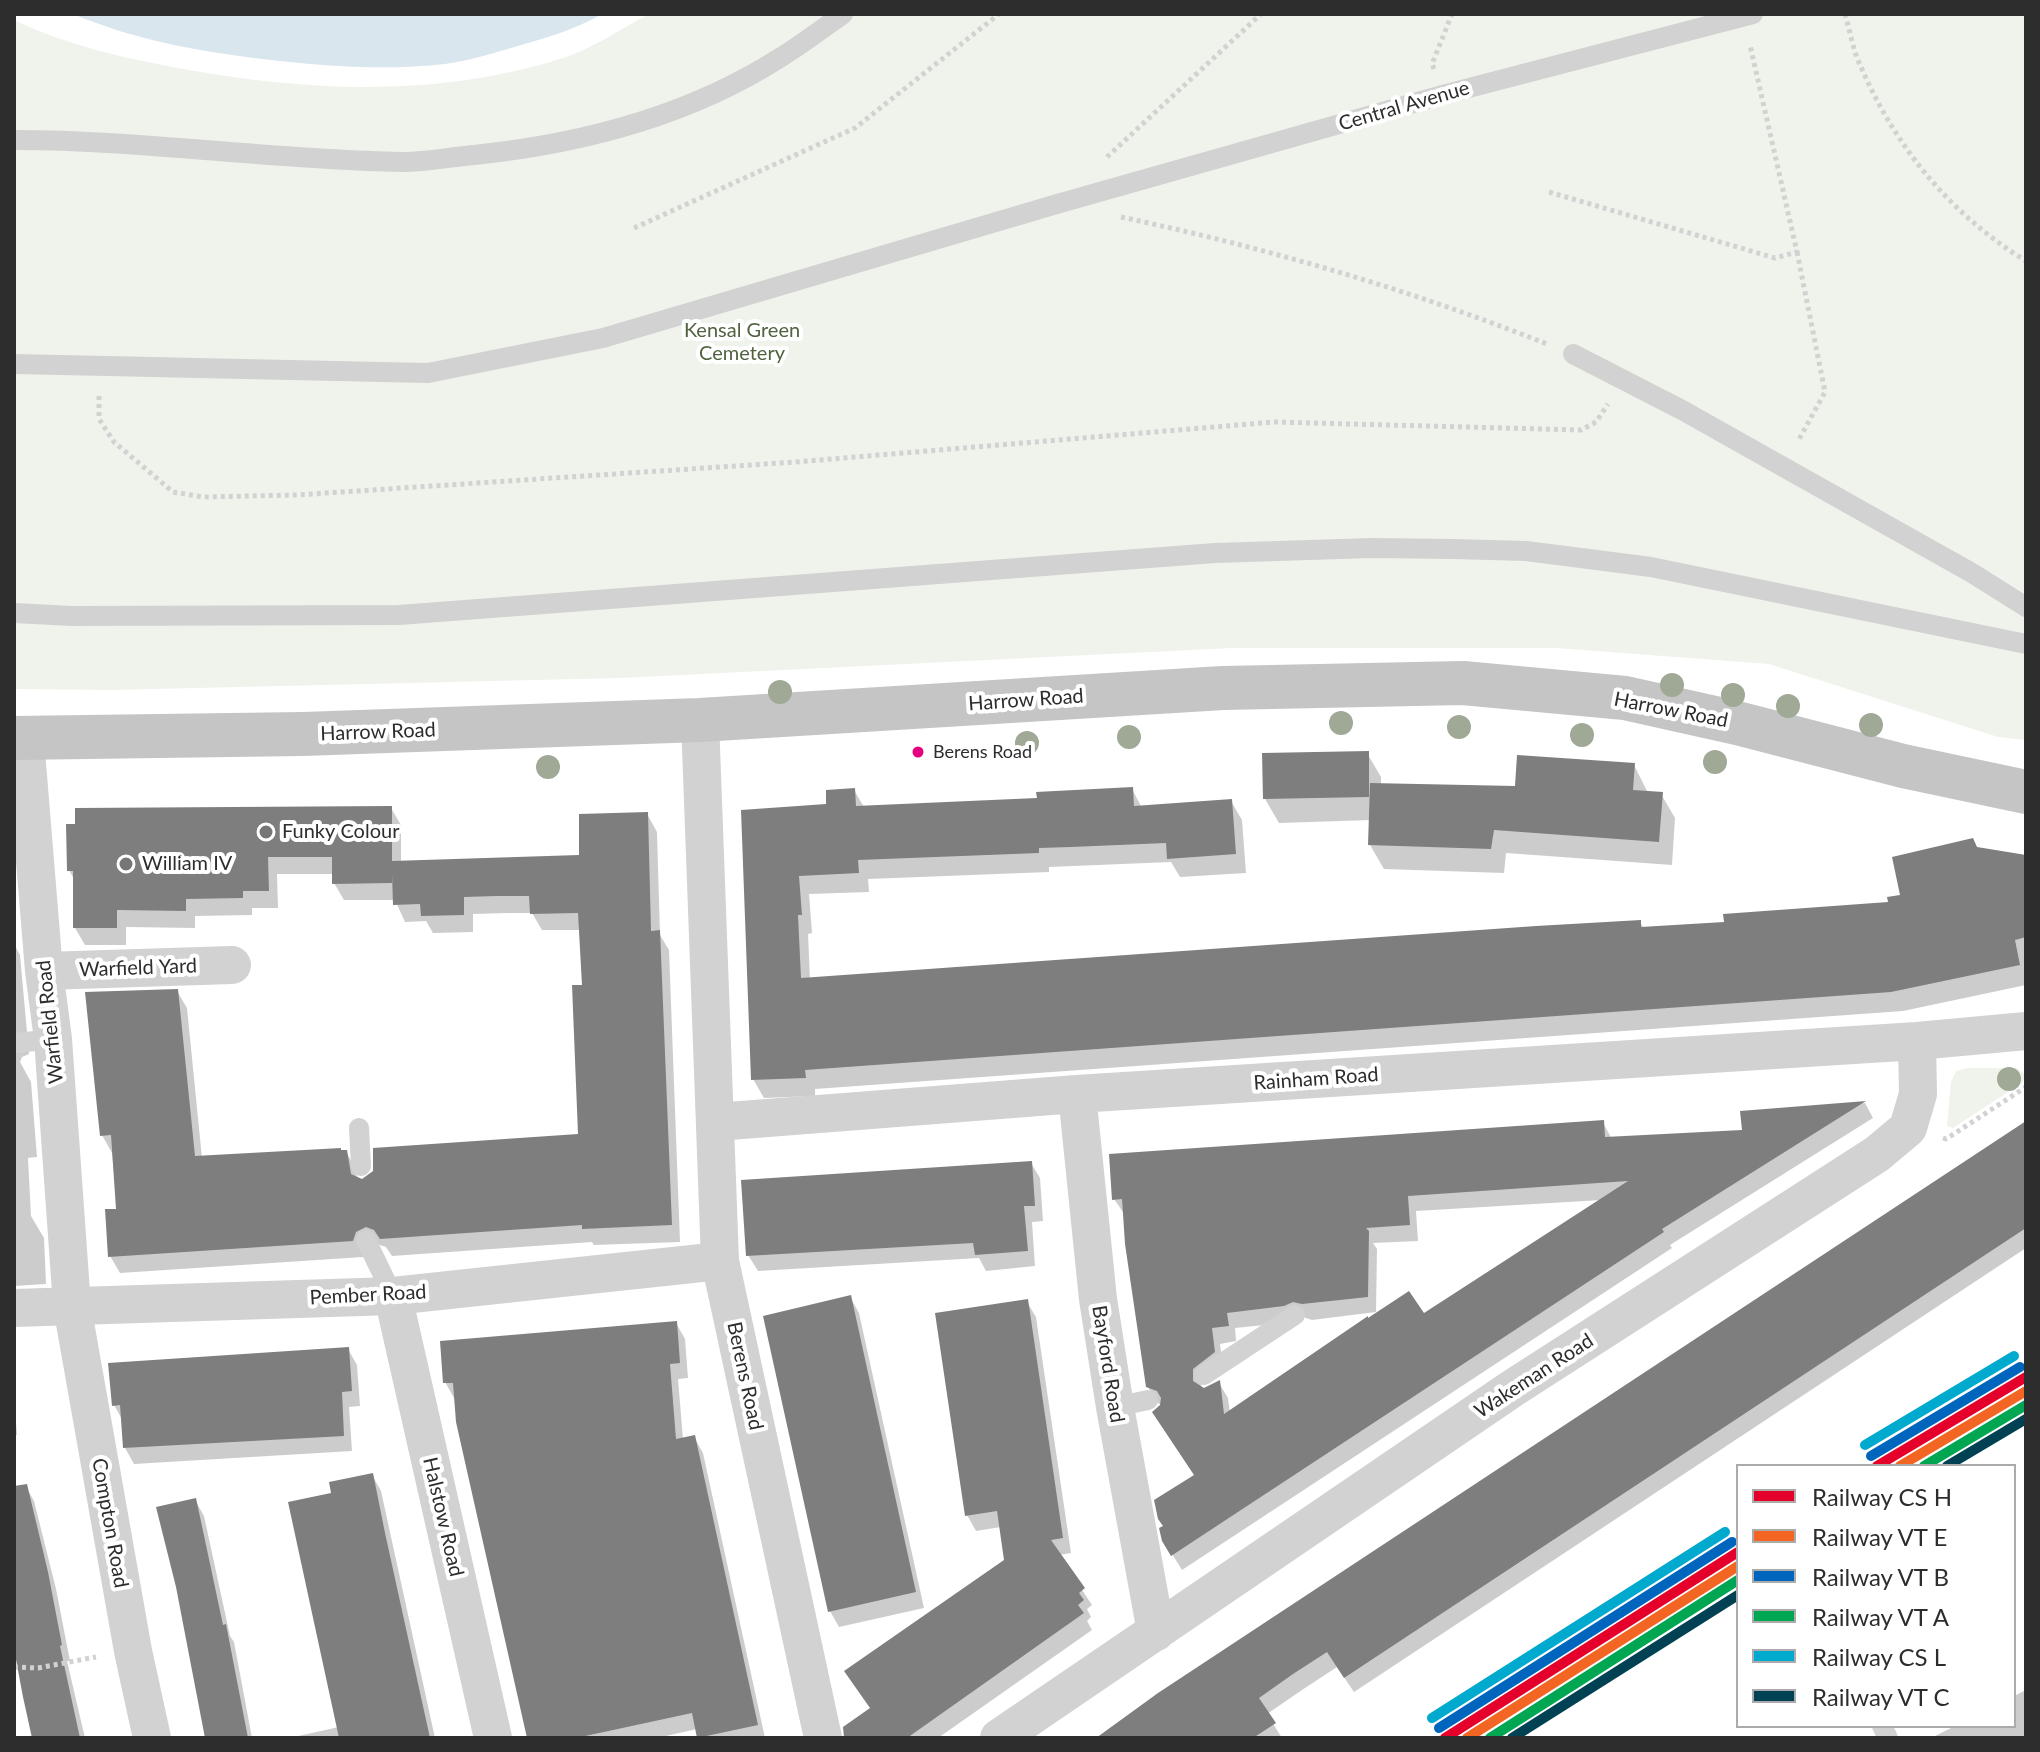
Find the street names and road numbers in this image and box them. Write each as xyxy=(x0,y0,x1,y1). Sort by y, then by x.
street label: Central Avenue xyxy=(1336,76,1472,136)
street label: Harrow Road xyxy=(968,684,1084,716)
street label: Harrow Road xyxy=(1612,687,1730,733)
street label: Harrow Road xyxy=(320,718,436,746)
street label: Warfield Yard xyxy=(79,954,197,982)
street label: Warfield Road xyxy=(32,959,68,1085)
street label: Rainham Road xyxy=(1253,1063,1379,1095)
street label: Pember Road xyxy=(309,1280,427,1310)
street label: Bayford Road xyxy=(1087,1304,1129,1424)
street label: Berens Road xyxy=(722,1320,768,1432)
street label: Wakeman Road xyxy=(1470,1329,1598,1423)
street label: Halstow Road xyxy=(418,1455,468,1579)
street label: Compton Road xyxy=(87,1456,133,1590)

